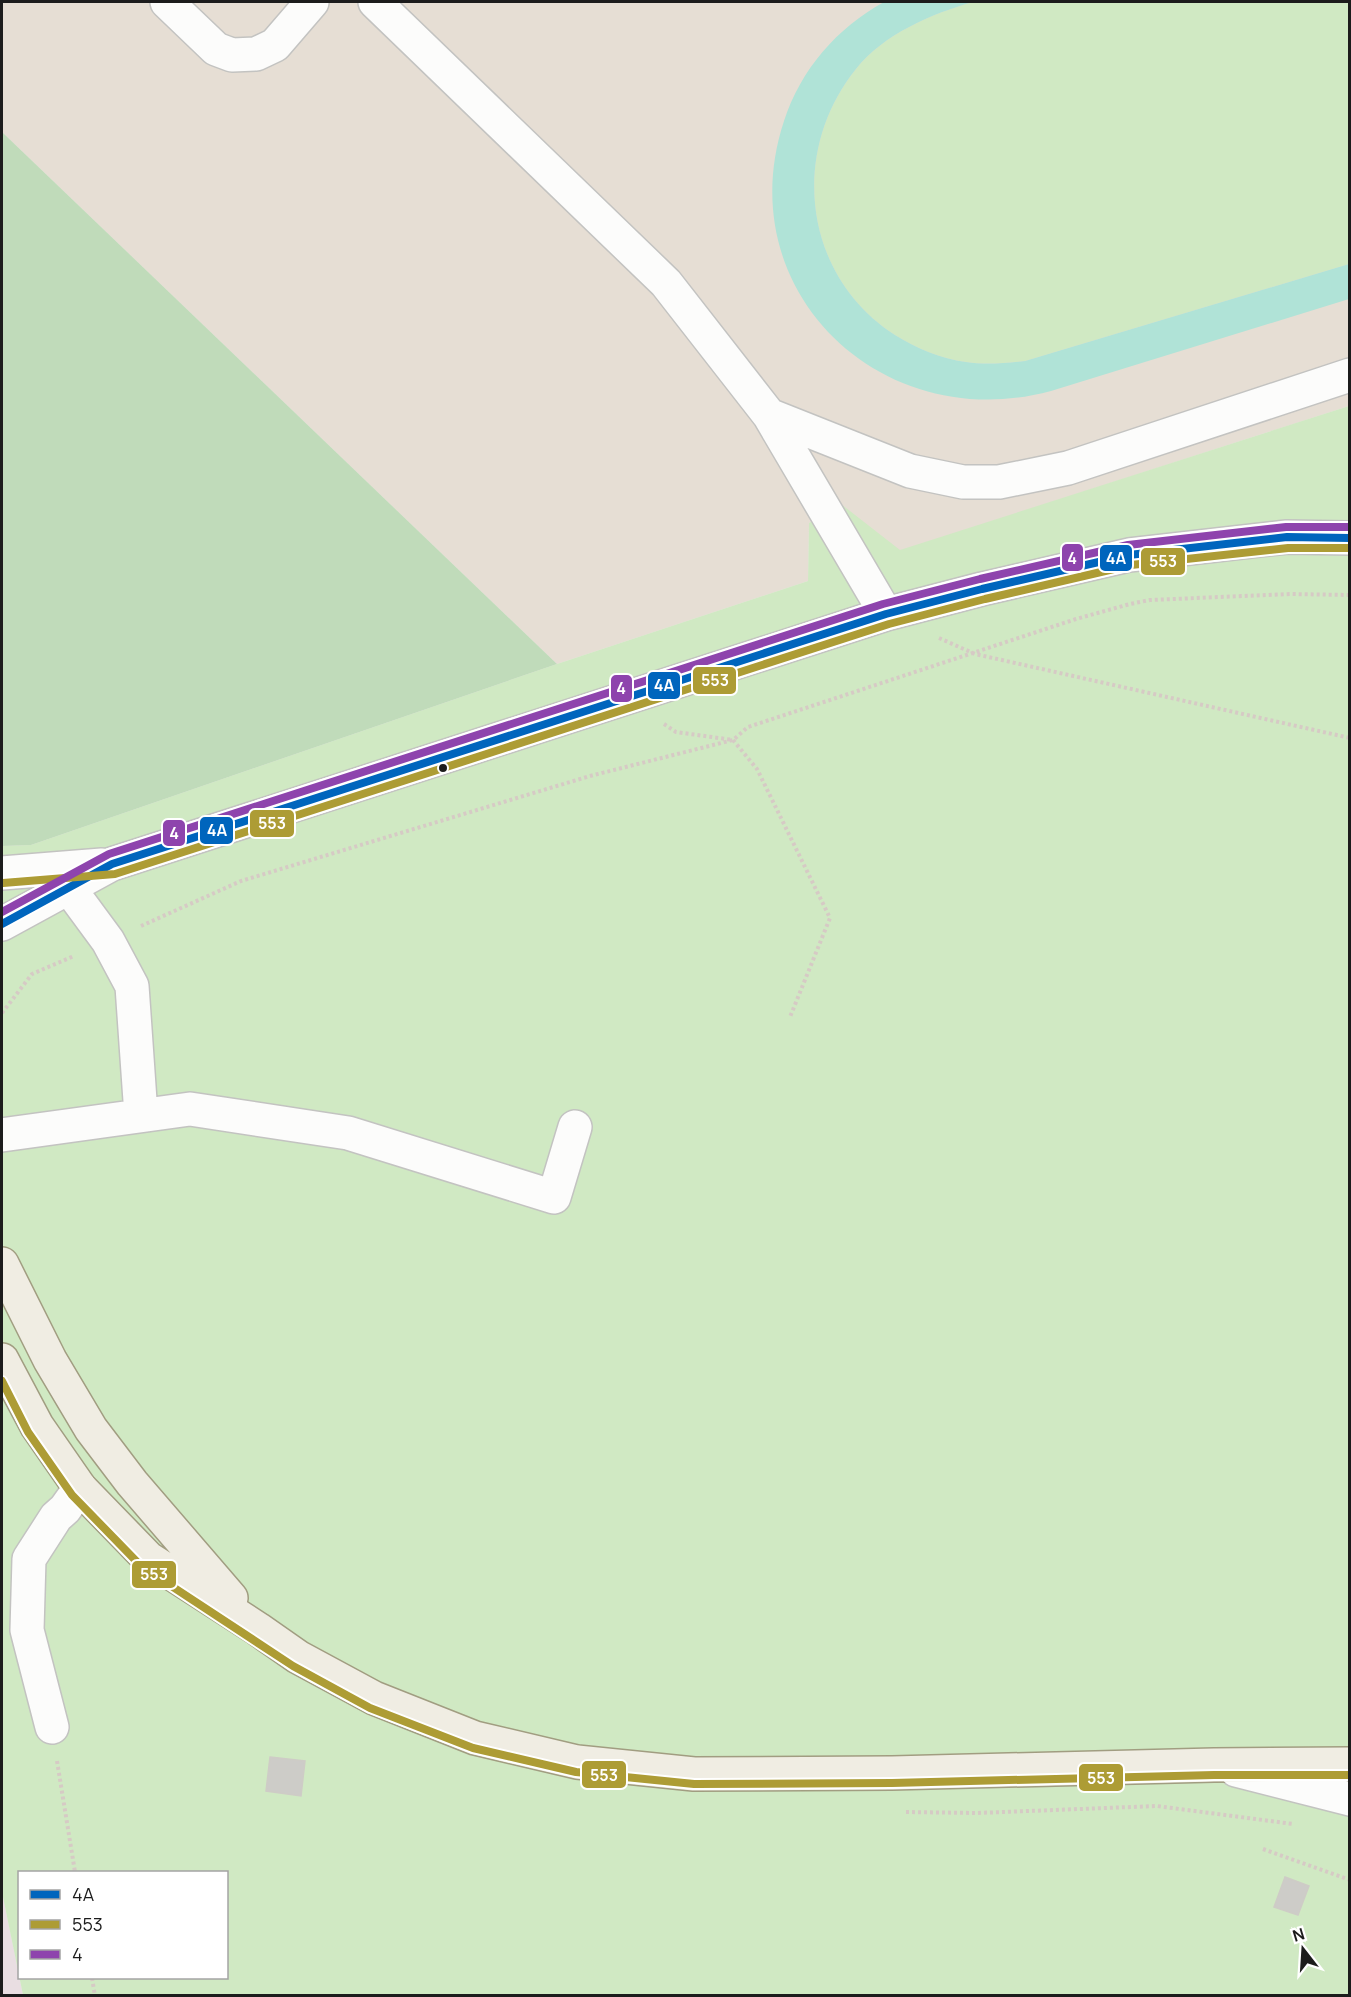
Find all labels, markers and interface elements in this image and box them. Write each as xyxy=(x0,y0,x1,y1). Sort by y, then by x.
line badge: 4 xyxy=(1061,543,1084,572)
line badge: 4A xyxy=(1099,544,1133,572)
text: 4 xyxy=(1067,547,1077,569)
text: 4A xyxy=(1106,547,1126,569)
line badge: 553 xyxy=(1140,547,1186,576)
text: 553 xyxy=(1149,550,1177,572)
line badge: 553 xyxy=(692,666,737,695)
text: 553 xyxy=(701,669,729,691)
line badge: 4A xyxy=(647,671,681,700)
line badge: 4 xyxy=(610,674,633,703)
text: 4A xyxy=(654,674,674,696)
text: 4 xyxy=(616,677,626,699)
unlabelled marker xyxy=(437,762,449,774)
line badge: 553 xyxy=(249,809,295,838)
text: 553 xyxy=(258,812,286,834)
line badge: 4A xyxy=(199,816,234,845)
line badge: 4 xyxy=(162,819,186,847)
text: 4A xyxy=(207,819,227,841)
text: 4 xyxy=(169,822,179,844)
line badge: 553 xyxy=(131,1560,177,1589)
text: 553 xyxy=(140,1563,168,1585)
line badge: 553 xyxy=(581,1760,627,1789)
line badge: 553 xyxy=(1078,1763,1124,1792)
text: 553 xyxy=(590,1764,618,1786)
text: 553 xyxy=(1087,1767,1115,1789)
legend xyxy=(18,1871,228,1979)
text: 4A xyxy=(72,1882,95,1906)
text: 553 xyxy=(72,1912,103,1936)
north arrow xyxy=(1273,1919,1333,1979)
text: N xyxy=(1290,1922,1307,1947)
text: 4 xyxy=(72,1942,83,1966)

